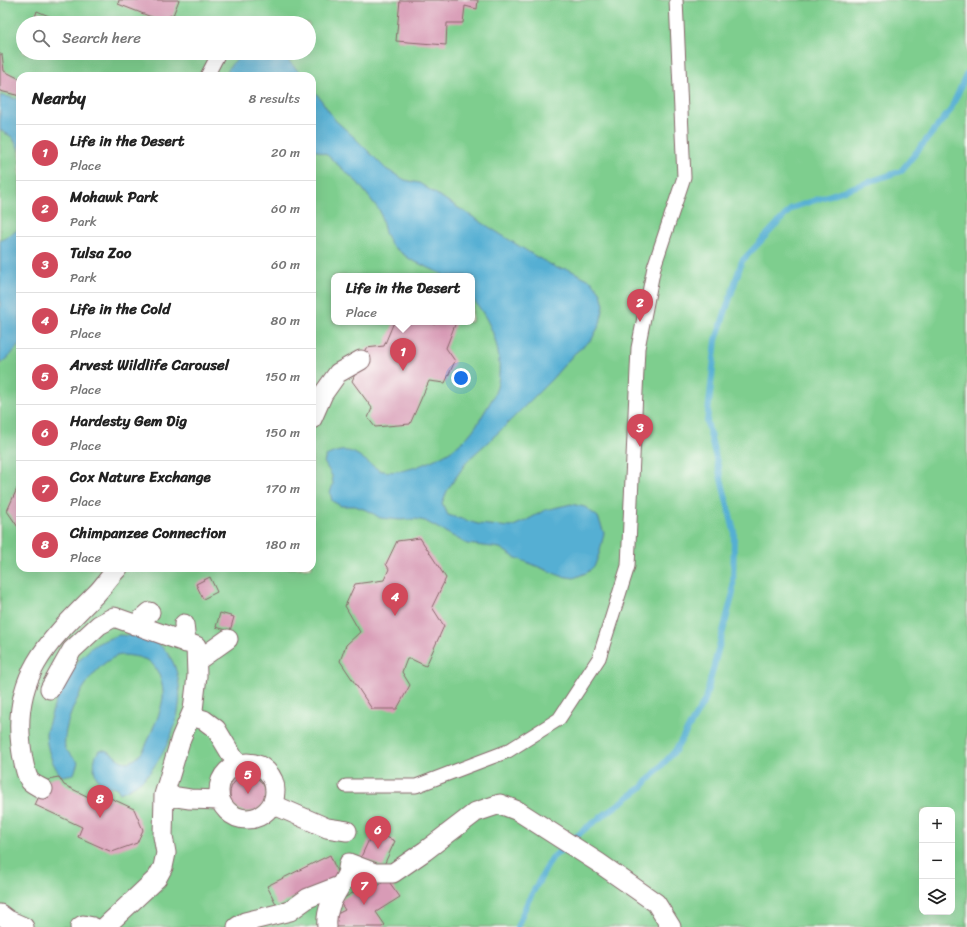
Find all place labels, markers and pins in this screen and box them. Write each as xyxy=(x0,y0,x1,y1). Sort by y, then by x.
pin: 2 xyxy=(627,289,653,322)
pin: 1 xyxy=(390,338,416,371)
pin: 3 xyxy=(627,414,653,447)
pin: 4 xyxy=(382,583,408,616)
pin: 5 xyxy=(235,761,261,794)
pin: 8 xyxy=(87,785,113,818)
pin: 6 xyxy=(365,816,391,849)
pin: 7 xyxy=(351,872,377,905)

